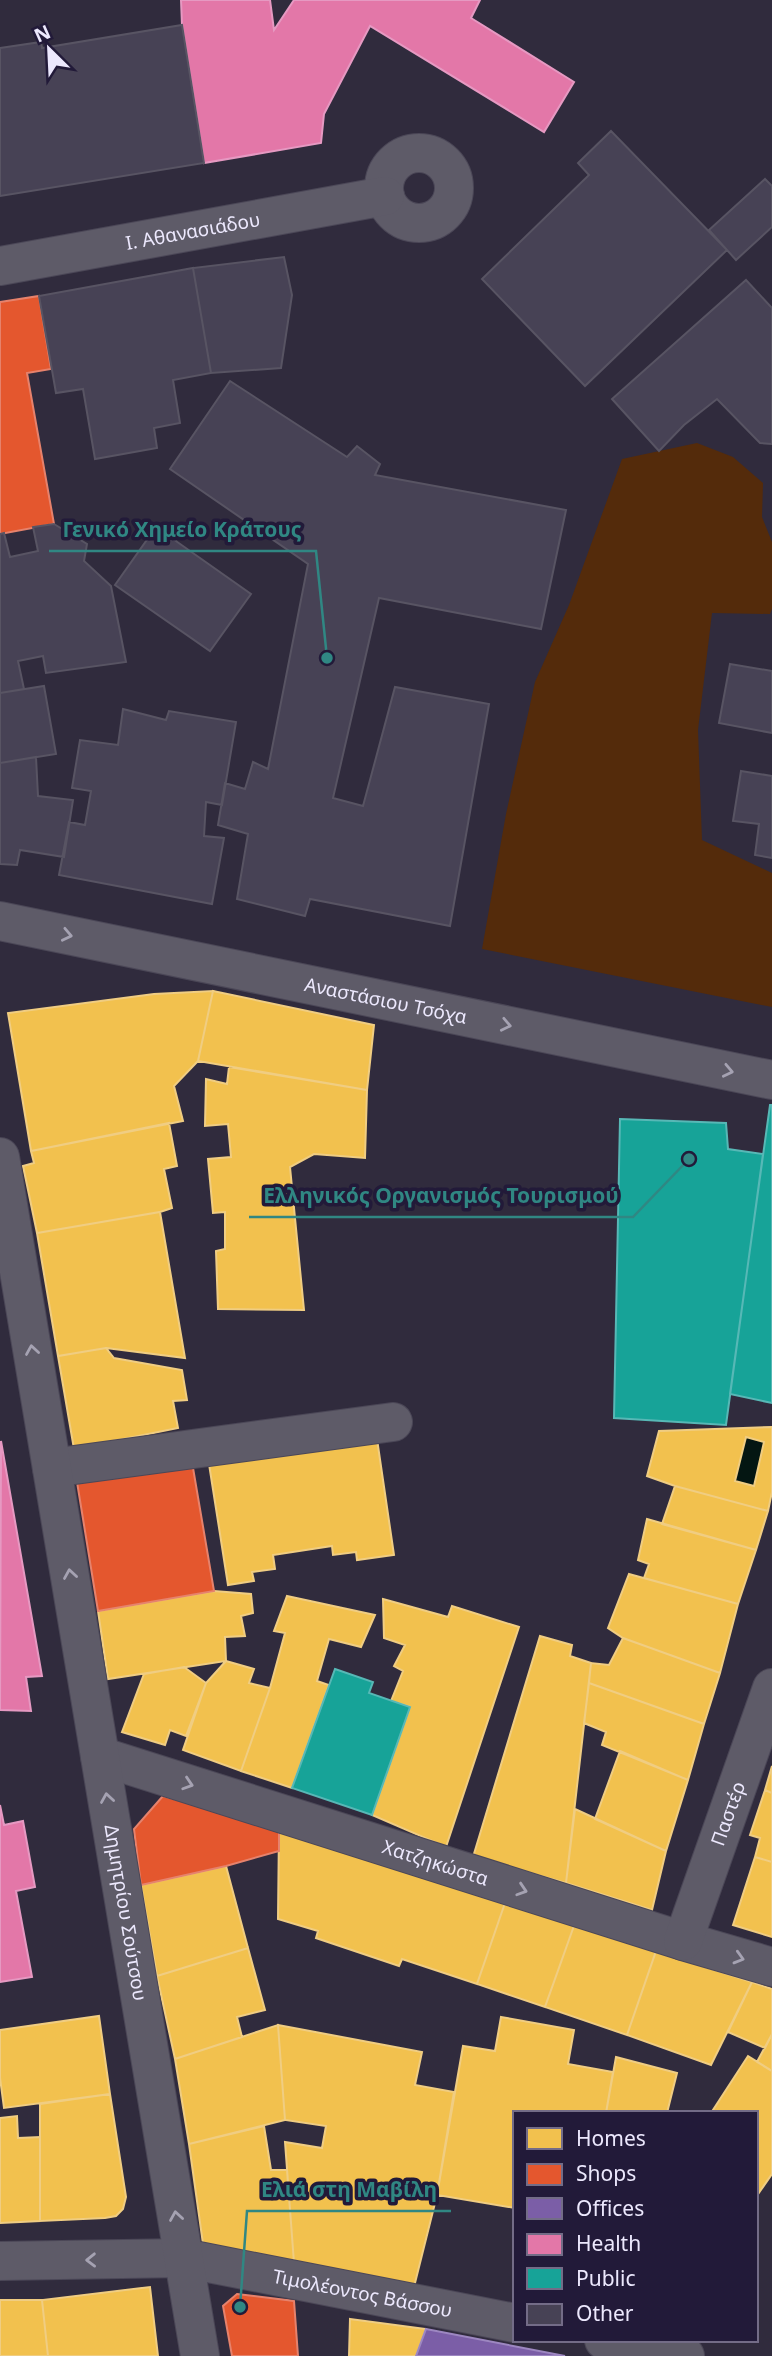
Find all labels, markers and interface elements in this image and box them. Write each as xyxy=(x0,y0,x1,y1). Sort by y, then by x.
north arrow xyxy=(14,14,84,84)
text: N xyxy=(30,18,54,48)
street label: Ι. Αθανασιάδου xyxy=(123,206,262,256)
callout: Γενικό Χημείο Κράτους xyxy=(49,509,316,551)
text: Γενικό Χημείο Κράτους xyxy=(62,515,302,543)
one-way arrow xyxy=(61,926,73,941)
street label: Αναστάσιου Τσόχα xyxy=(302,971,470,1030)
one-way arrow xyxy=(500,1017,512,1032)
one-way arrow xyxy=(722,1063,734,1078)
callout: Ελληνικός Οργανισμός Τουρισμού xyxy=(249,1175,633,1217)
text: Ελληνικός Οργανισμός Τουρισμού xyxy=(263,1181,619,1209)
one-way arrow xyxy=(25,1344,40,1356)
one-way arrow xyxy=(63,1568,78,1580)
one-way arrow xyxy=(182,1776,194,1791)
street label: Παστέρ xyxy=(705,1778,751,1849)
one-way arrow xyxy=(100,1793,115,1804)
street label: Δημητρίου Σούτσου xyxy=(99,1822,154,2003)
street label: Χατζηκώστα xyxy=(379,1833,492,1892)
one-way arrow xyxy=(515,1882,528,1896)
one-way arrow xyxy=(733,1949,745,1964)
legend xyxy=(513,2111,758,2342)
text: Homes xyxy=(576,2124,646,2152)
text: Shops xyxy=(576,2159,636,2187)
callout: Ελιά στη Μαβίλη xyxy=(247,2169,451,2211)
text: Ελιά στη Μαβίλη xyxy=(261,2175,437,2203)
text: Offices xyxy=(576,2194,644,2222)
one-way arrow xyxy=(169,2210,184,2222)
text: Health xyxy=(576,2229,641,2257)
one-way arrow xyxy=(85,2252,96,2267)
street label: Τιμολέοντος Βάσσου xyxy=(271,2263,455,2323)
text: Public xyxy=(576,2264,636,2292)
text: Other xyxy=(576,2299,634,2327)

